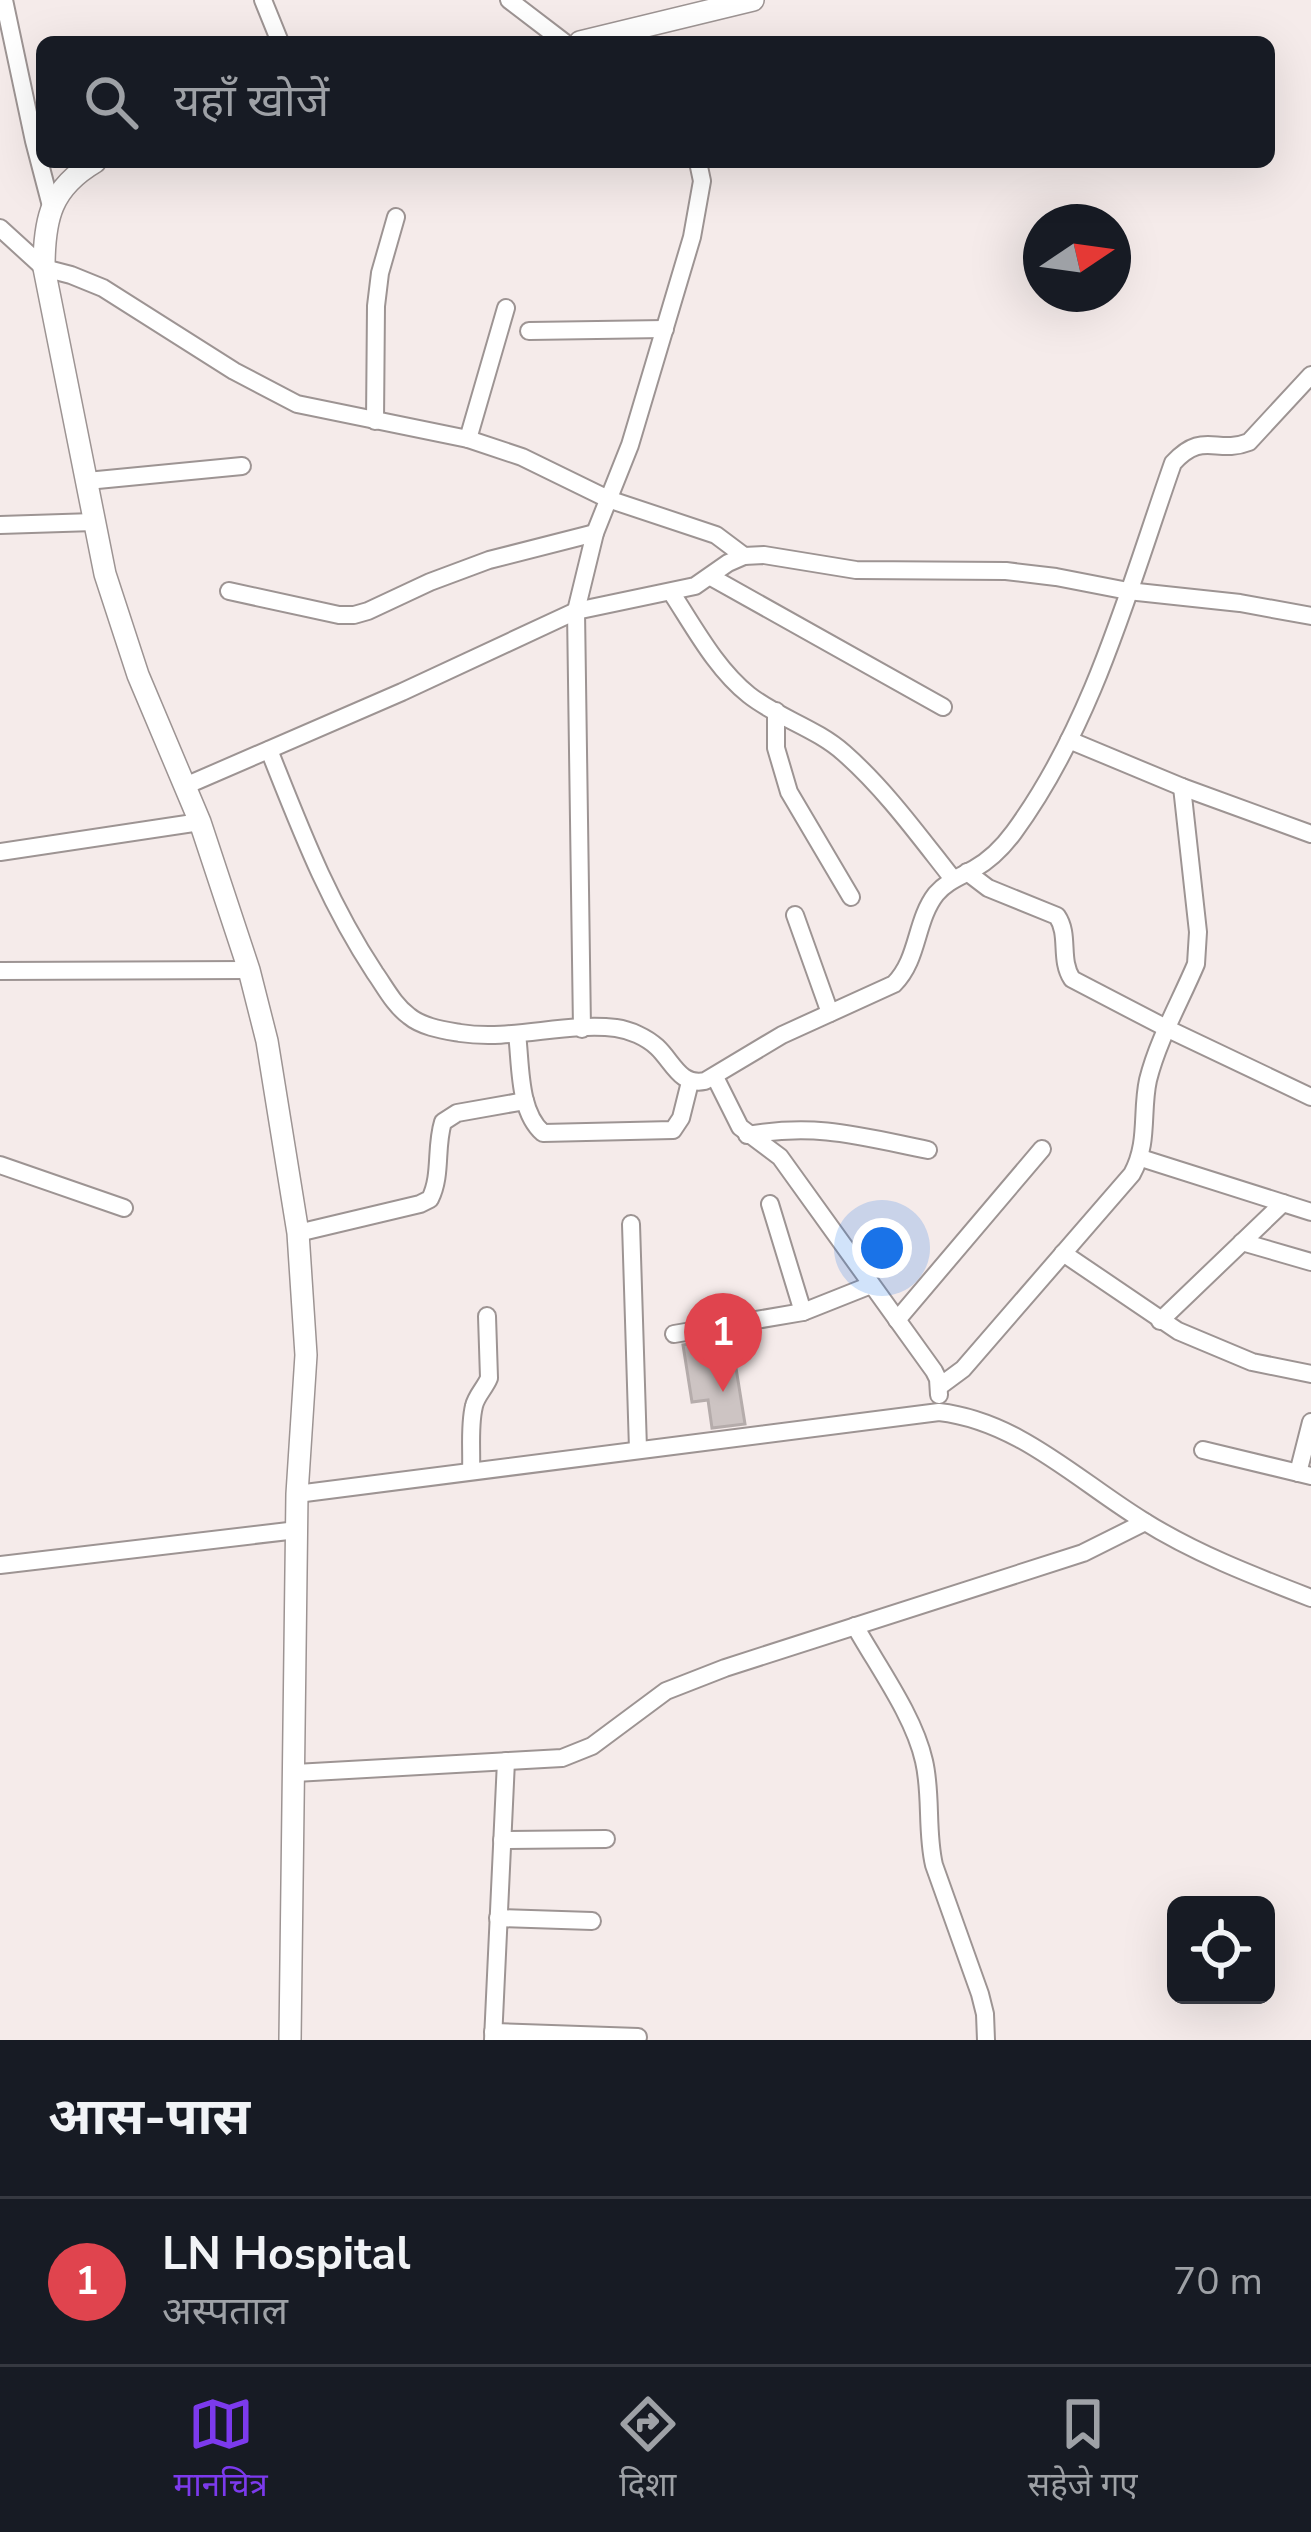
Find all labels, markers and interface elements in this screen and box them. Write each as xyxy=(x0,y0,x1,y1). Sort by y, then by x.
search box xyxy=(36,36,1275,168)
icon: search xyxy=(78,69,144,135)
text: यहाँ खोजें xyxy=(174,71,329,132)
north arrow xyxy=(1023,204,1131,312)
your location xyxy=(852,1218,912,1278)
pin: 1 xyxy=(684,1293,762,1392)
map controls xyxy=(1167,1896,1275,2004)
button: locate xyxy=(1167,1896,1275,2004)
text: आस-पास xyxy=(48,2082,250,2152)
text: LN Hospital xyxy=(162,2224,411,2285)
text: 1 xyxy=(75,2255,99,2308)
text: 70 m xyxy=(1173,2255,1263,2308)
text: अस्पताल xyxy=(162,2285,288,2338)
tab: मानचित्र xyxy=(174,2391,268,2509)
tab: दिशा xyxy=(615,2391,681,2509)
tab: सहेजे गए xyxy=(1028,2391,1137,2509)

